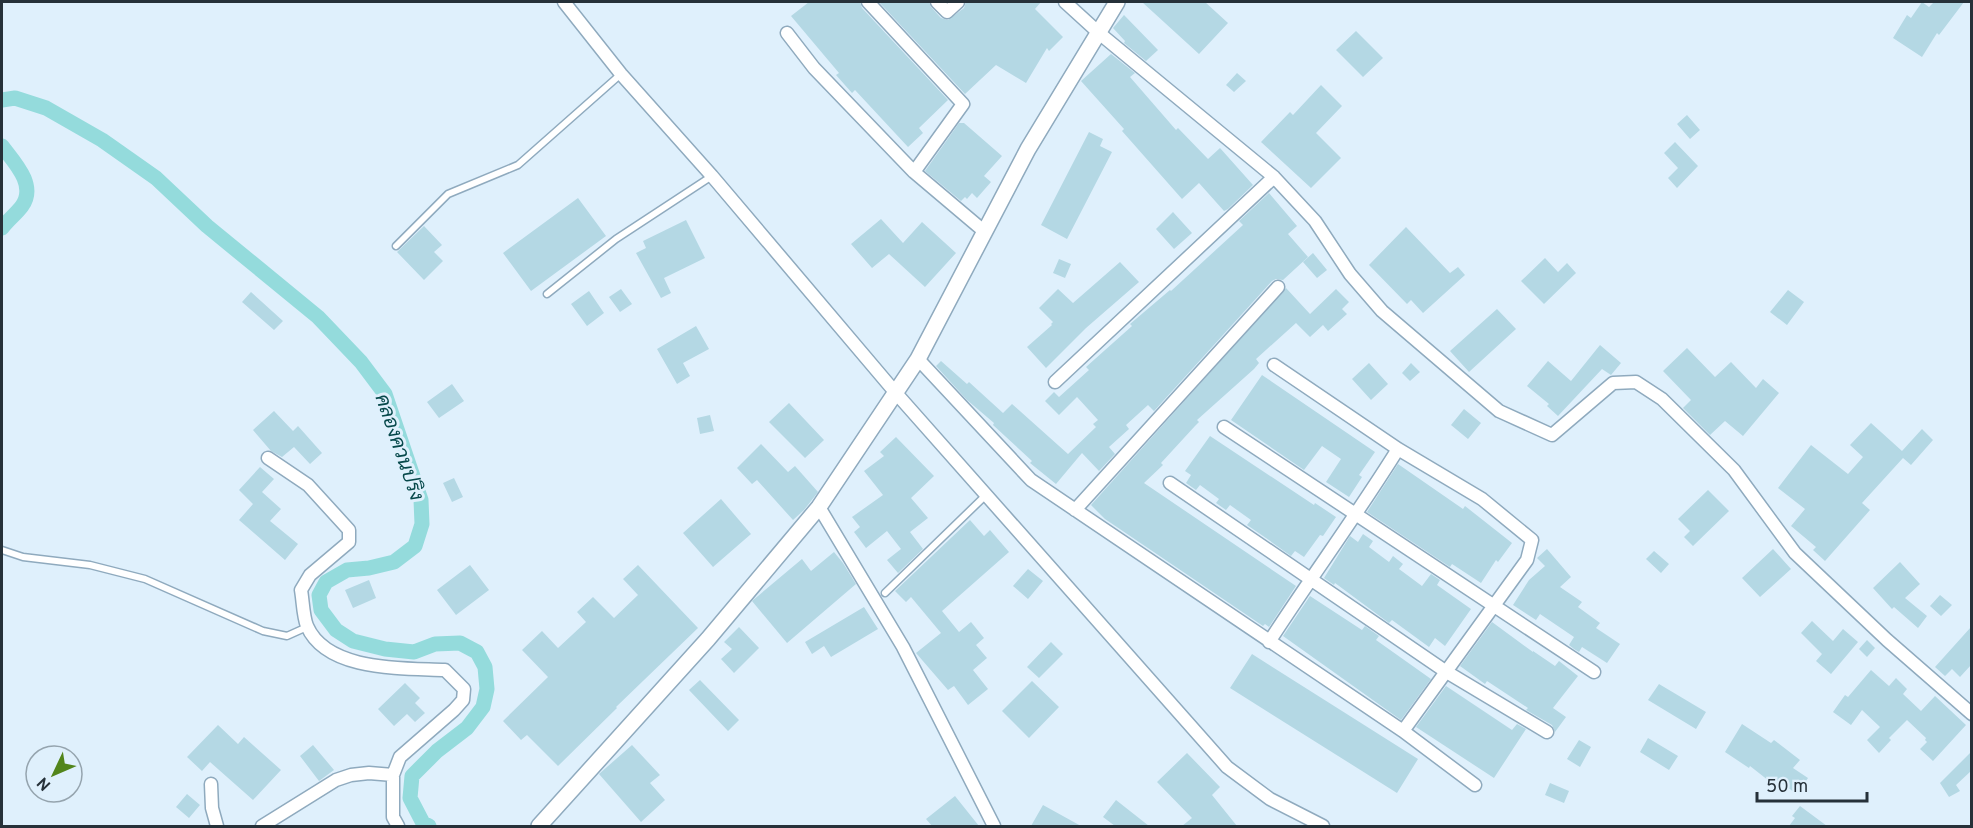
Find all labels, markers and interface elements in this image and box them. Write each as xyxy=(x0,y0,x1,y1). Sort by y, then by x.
water label: คลองควนปริง xyxy=(368,390,429,505)
north arrow xyxy=(24,744,84,804)
scale bar xyxy=(1757,765,1866,803)
text: N xyxy=(33,772,56,794)
text: 50 m xyxy=(1766,776,1808,799)

